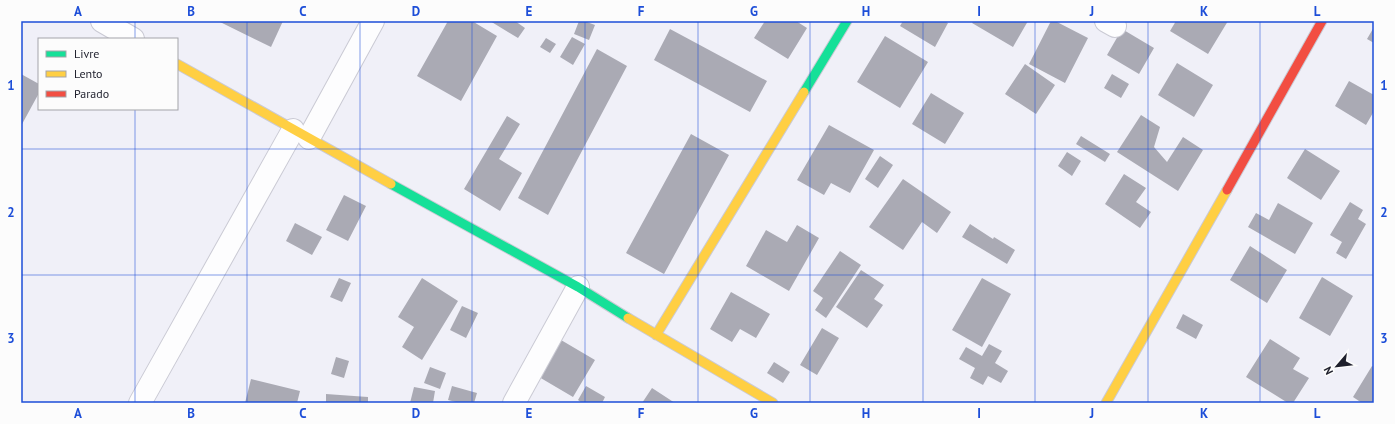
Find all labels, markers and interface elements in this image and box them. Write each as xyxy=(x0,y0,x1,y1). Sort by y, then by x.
text: A xyxy=(74,3,82,20)
text: B xyxy=(187,3,195,20)
text: C xyxy=(299,3,307,20)
text: D xyxy=(412,3,420,20)
text: E xyxy=(526,3,533,20)
text: F xyxy=(638,3,645,20)
text: G xyxy=(750,3,758,20)
text: H xyxy=(862,3,870,20)
text: I xyxy=(977,3,981,20)
text: J xyxy=(1089,3,1094,20)
text: K xyxy=(1200,3,1208,20)
text: L xyxy=(1314,3,1321,20)
legend xyxy=(38,38,178,110)
text: Livre xyxy=(74,46,99,61)
text: Lento xyxy=(74,66,103,81)
text: 1 xyxy=(7,77,15,94)
text: 1 xyxy=(1380,77,1388,94)
text: Parado xyxy=(74,86,109,101)
text: 2 xyxy=(7,204,15,221)
text: 2 xyxy=(1380,204,1388,221)
text: 3 xyxy=(7,330,15,347)
text: 3 xyxy=(1380,330,1388,347)
north arrow xyxy=(1317,346,1357,386)
text: N xyxy=(1320,364,1336,377)
text: A xyxy=(74,405,82,422)
text: B xyxy=(187,405,195,422)
text: C xyxy=(299,405,307,422)
text: D xyxy=(412,405,420,422)
text: E xyxy=(526,405,533,422)
text: F xyxy=(638,405,645,422)
text: G xyxy=(750,405,758,422)
text: H xyxy=(862,405,870,422)
text: I xyxy=(977,405,981,422)
text: J xyxy=(1089,405,1094,422)
text: K xyxy=(1200,405,1208,422)
text: L xyxy=(1314,405,1321,422)

